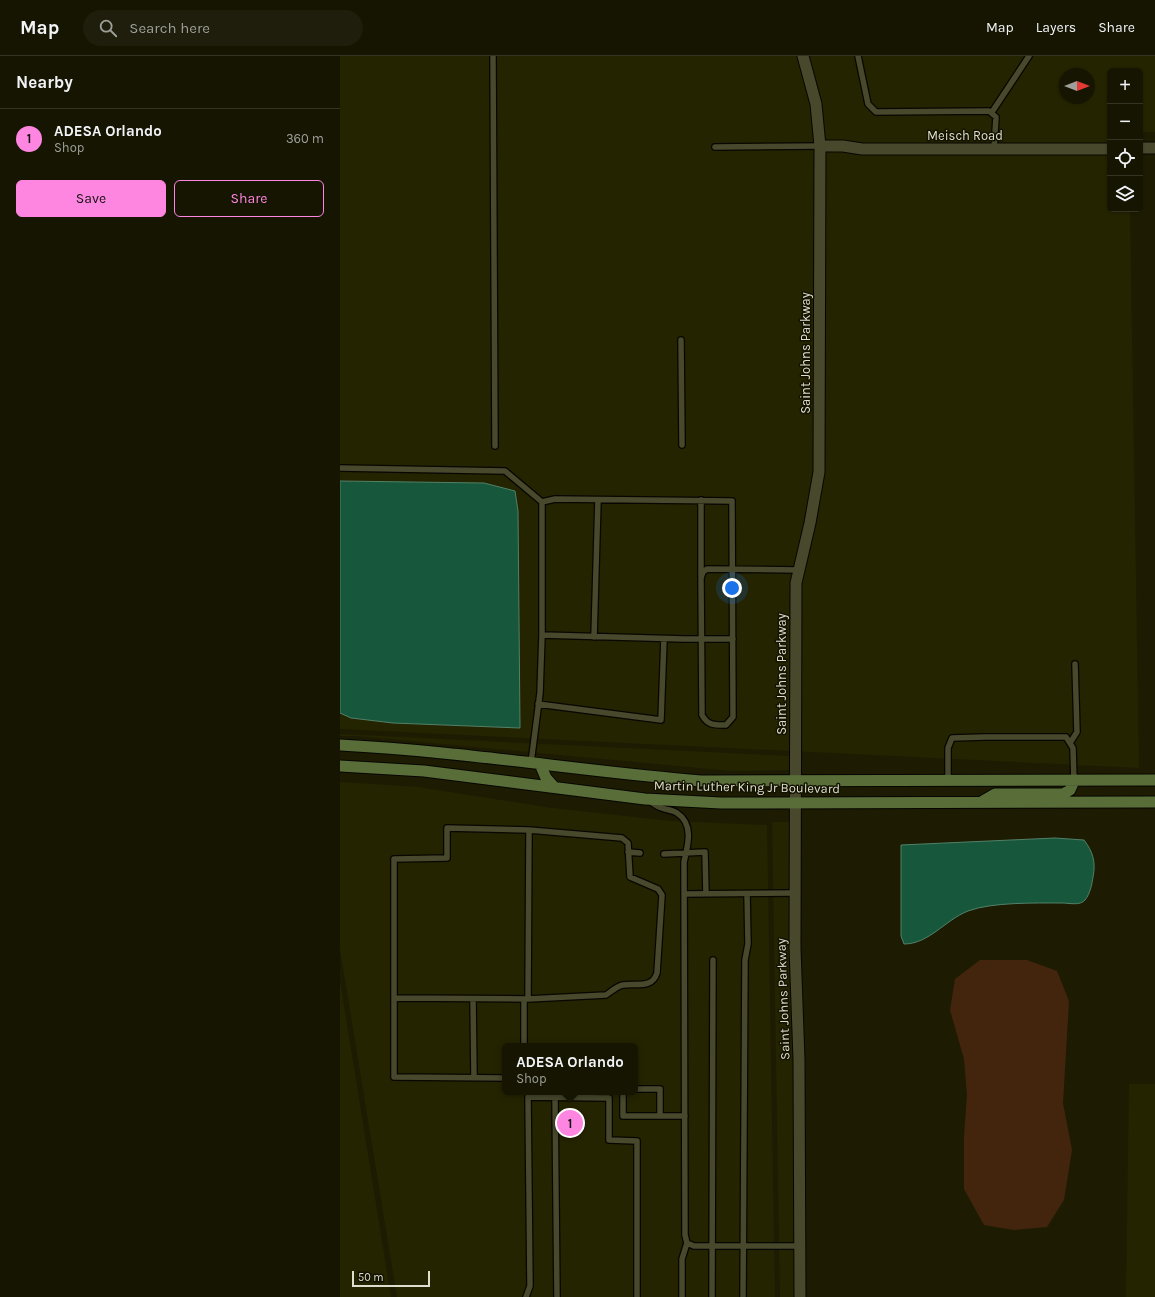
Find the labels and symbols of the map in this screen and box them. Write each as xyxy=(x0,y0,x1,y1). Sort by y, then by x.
north arrow xyxy=(1059,68,1095,104)
street label: Meisch Road xyxy=(927,128,1003,143)
street label: Saint Johns Parkway xyxy=(798,292,813,414)
your location xyxy=(722,578,742,598)
street label: Saint Johns Parkway xyxy=(774,613,789,735)
street label: Martin Luther King Jr Boulevard xyxy=(654,778,840,796)
street label: Saint Johns Parkway xyxy=(773,938,793,1060)
pin: 1 xyxy=(557,1108,583,1138)
scale bar xyxy=(352,1269,430,1288)

